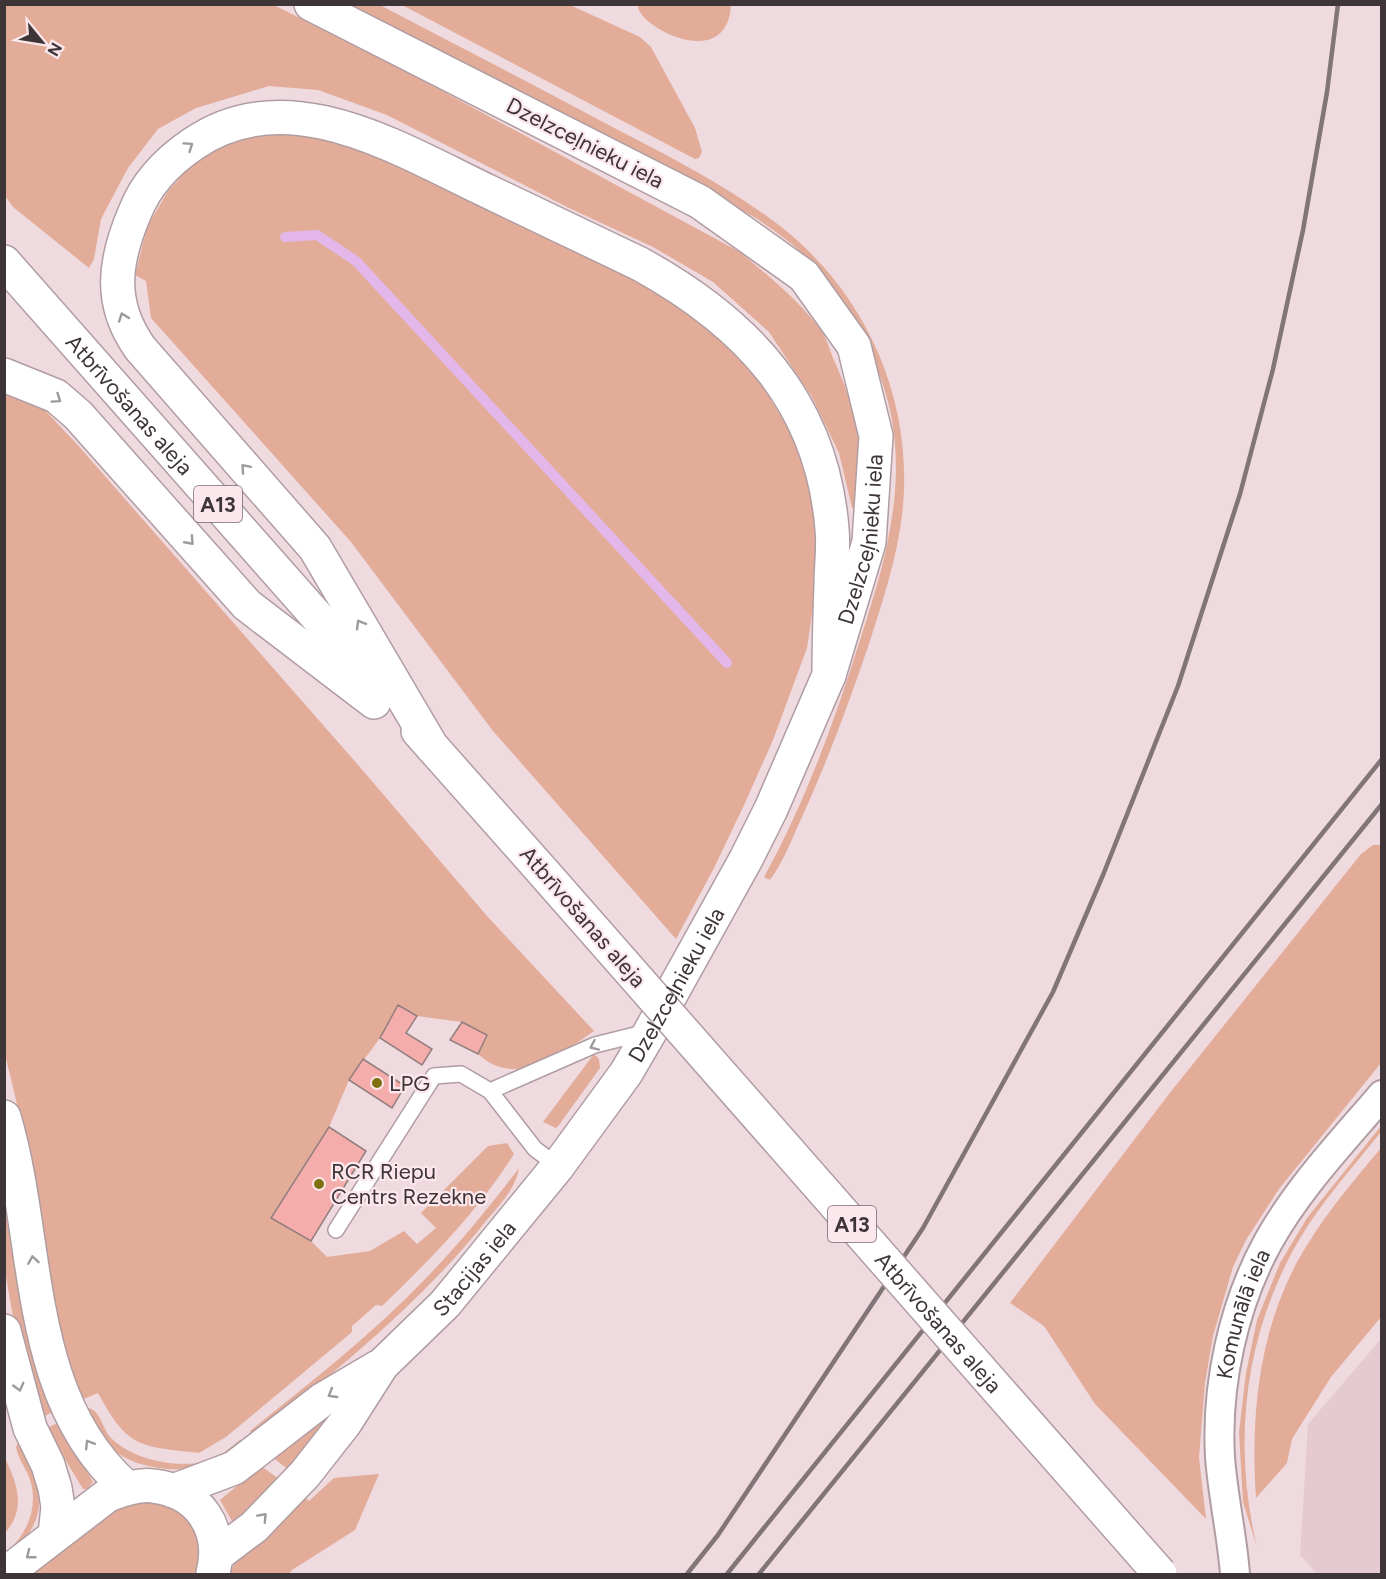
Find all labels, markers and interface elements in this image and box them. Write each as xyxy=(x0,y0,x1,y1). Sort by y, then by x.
north arrow xyxy=(12,12,72,72)
text: N xyxy=(43,39,66,59)
street label: Dzelzceļnieku iela xyxy=(502,92,668,194)
one-way arrow xyxy=(182,142,193,153)
one-way arrow xyxy=(117,312,130,323)
street label: Atbrīvošanas aleja xyxy=(60,329,199,480)
one-way arrow xyxy=(51,392,62,403)
street label: Dzelzceļnieku iela xyxy=(832,453,888,628)
one-way arrow xyxy=(241,464,252,475)
road number: A13 xyxy=(194,486,242,522)
one-way arrow xyxy=(183,534,194,545)
one-way arrow xyxy=(356,620,367,630)
street label: Atbrīvošanas aleja xyxy=(514,841,652,993)
street label: Dzelzceļnieku iela xyxy=(622,902,730,1067)
one-way arrow xyxy=(589,1039,600,1051)
place label: LPG xyxy=(389,1070,430,1097)
marker: LPG xyxy=(370,1076,384,1090)
place label: RCR Riepu Centrs Rezekne xyxy=(331,1158,486,1210)
marker: RCR Riepu Centrs Rezekne xyxy=(312,1177,326,1191)
road number: A13 xyxy=(828,1206,876,1242)
street label: Stacijas iela xyxy=(427,1215,521,1322)
street label: Komunālā iela xyxy=(1210,1244,1276,1381)
street label: Atbrīvošanas aleja xyxy=(870,1246,1008,1398)
one-way arrow xyxy=(27,1255,40,1265)
one-way arrow xyxy=(12,1382,25,1392)
one-way arrow xyxy=(327,1387,338,1398)
one-way arrow xyxy=(85,1440,96,1451)
one-way arrow xyxy=(256,1514,267,1525)
one-way arrow xyxy=(25,1547,36,1558)

